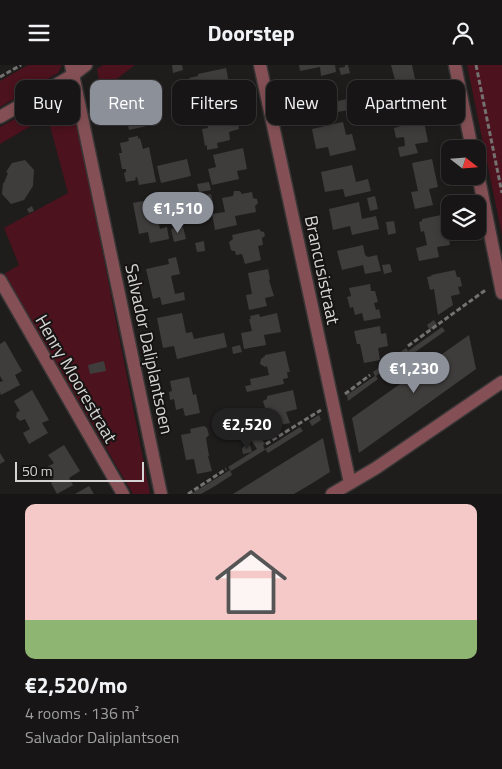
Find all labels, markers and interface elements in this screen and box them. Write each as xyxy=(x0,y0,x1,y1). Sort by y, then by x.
text: Doorstep xyxy=(207,16,295,50)
icon: menu xyxy=(25,19,53,47)
icon: person xyxy=(449,19,477,47)
chip: Buy xyxy=(15,80,80,125)
chip: Rent xyxy=(90,80,162,125)
chip: Filters xyxy=(172,80,256,125)
chip: New xyxy=(266,80,337,125)
chip: Apartment xyxy=(347,80,465,125)
north arrow xyxy=(441,140,486,185)
map controls xyxy=(441,140,486,240)
pin: €1,510 xyxy=(137,191,219,234)
button: layers xyxy=(441,195,486,240)
text: €1,510 xyxy=(153,196,203,220)
street label: Brancusistraat xyxy=(298,213,347,328)
street label: Salvador Daliplantsoen xyxy=(118,261,181,437)
street label: Henry Moorestraat xyxy=(29,310,124,449)
pin: €1,230 xyxy=(373,351,455,394)
text: €1,230 xyxy=(389,356,439,380)
pin: €2,520 xyxy=(206,407,288,450)
text: €2,520 xyxy=(222,412,272,436)
scale bar xyxy=(15,459,144,482)
text: 50 m xyxy=(22,460,52,481)
icon: home xyxy=(206,537,296,627)
text: €2,520/mo xyxy=(25,669,127,701)
text: 4 rooms · 136 m² xyxy=(25,701,139,725)
text: Salvador Daliplantsoen xyxy=(25,725,179,749)

